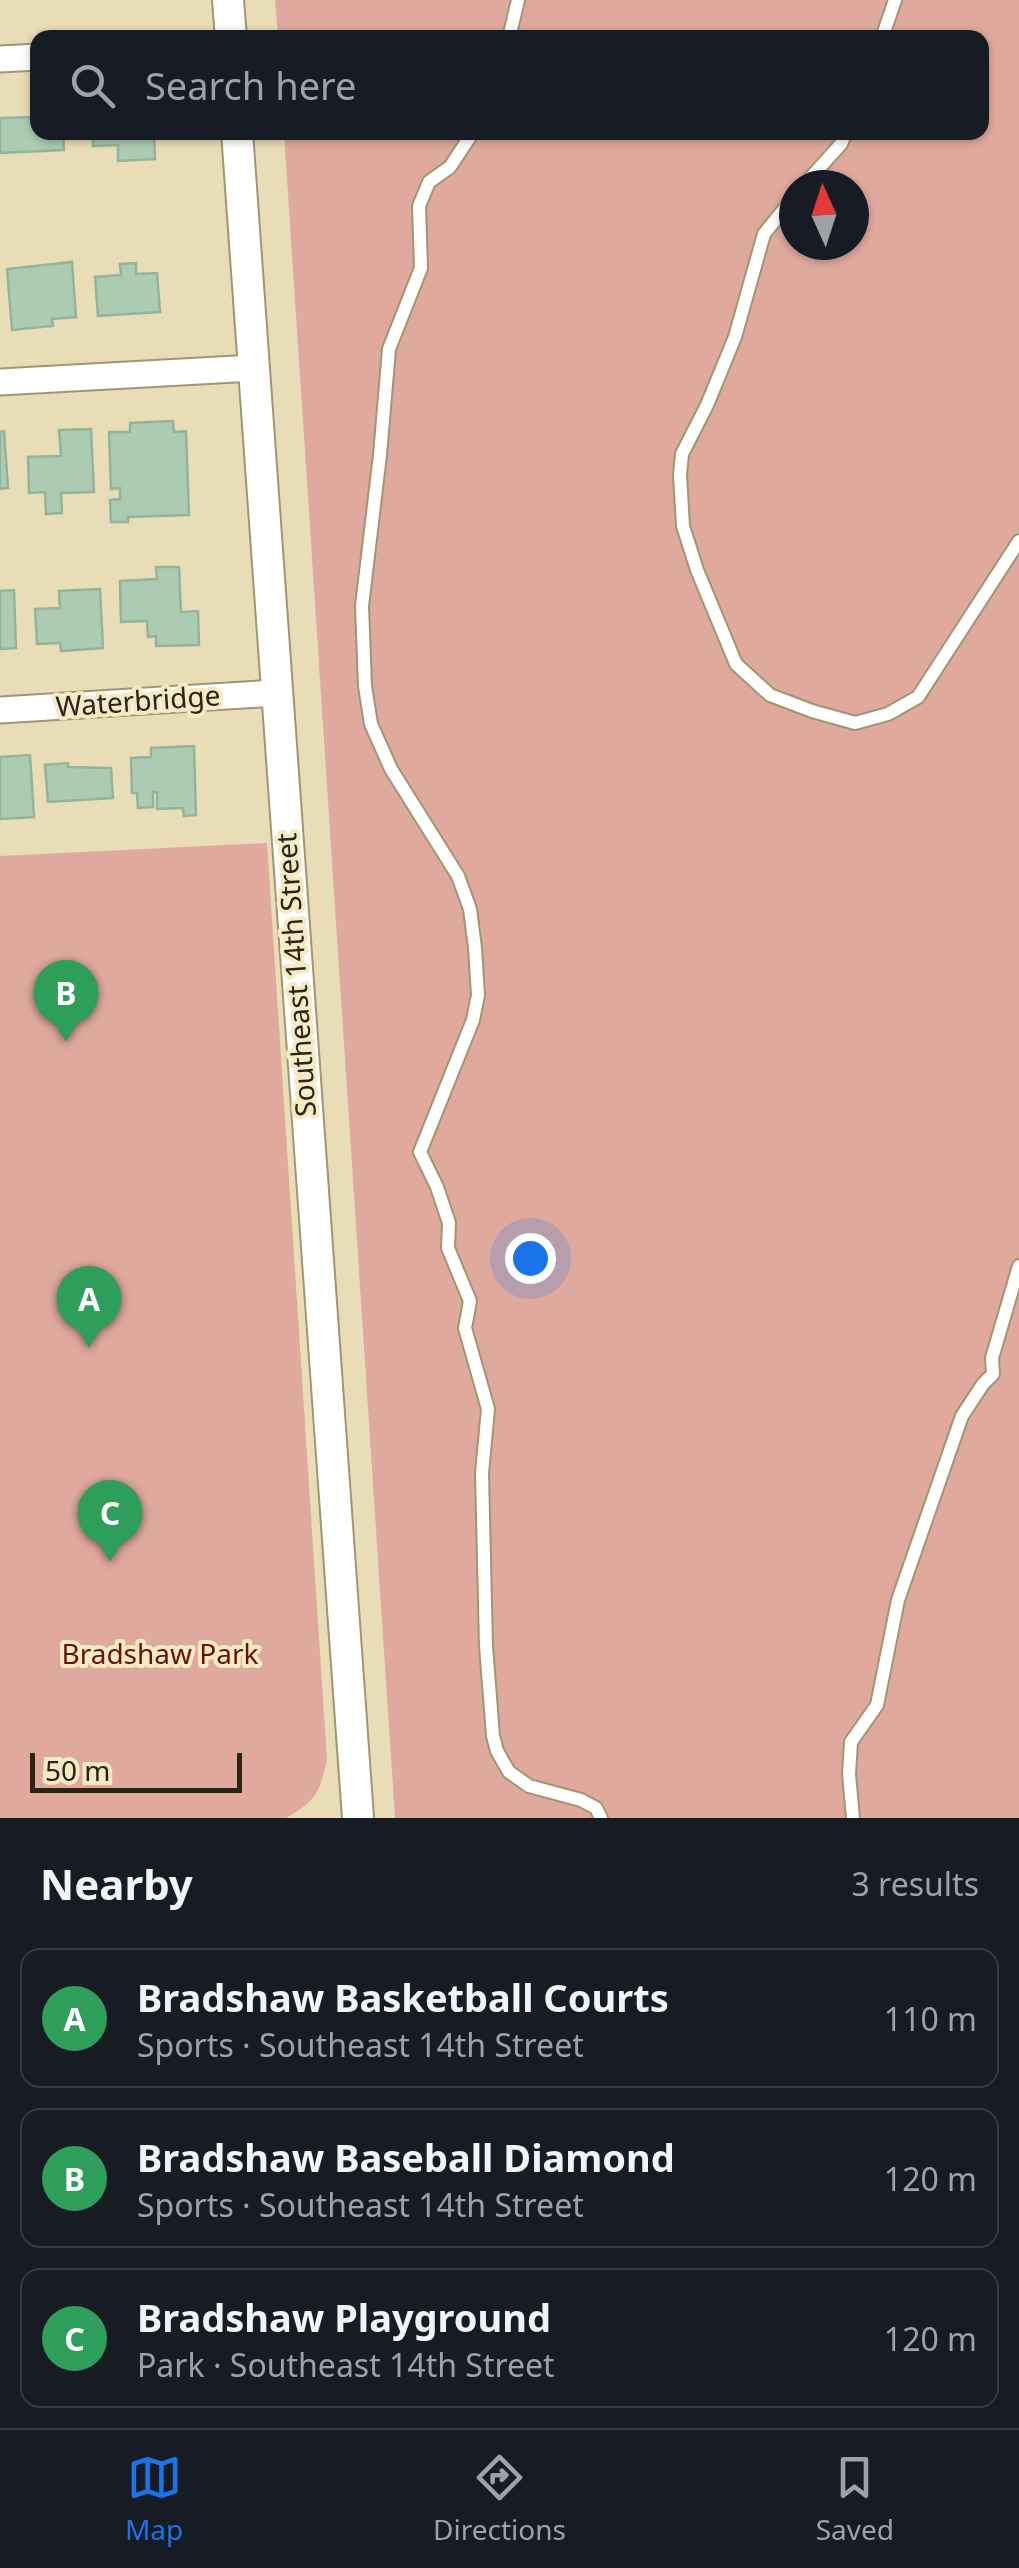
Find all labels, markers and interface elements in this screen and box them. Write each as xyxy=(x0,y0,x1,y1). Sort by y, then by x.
search box xyxy=(30,30,989,140)
icon: search xyxy=(65,58,120,113)
text: Search here xyxy=(145,59,356,111)
north arrow xyxy=(779,170,869,260)
street label: Waterbridge xyxy=(54,675,222,725)
street label: Southeast 14th Street xyxy=(266,832,324,1118)
pin: B xyxy=(34,960,98,1042)
your location xyxy=(505,1233,556,1284)
pin: A xyxy=(56,1266,122,1348)
pin: C xyxy=(78,1480,142,1562)
park label: Bradshaw Park xyxy=(61,1634,259,1672)
scale bar xyxy=(30,1748,242,1792)
text: 50 m xyxy=(45,1751,111,1789)
text: Nearby xyxy=(40,1855,193,1912)
text: 3 results xyxy=(852,1862,979,1905)
text: Bradshaw Basketball Courts xyxy=(137,1971,669,2023)
text: A xyxy=(63,1997,86,2040)
text: 110 m xyxy=(884,1997,977,2040)
text: Sports · Southeast 14th Street xyxy=(137,2023,584,2066)
text: Bradshaw Baseball Diamond xyxy=(137,2131,675,2183)
text: B xyxy=(64,2157,85,2200)
text: 120 m xyxy=(884,2157,977,2200)
text: Sports · Southeast 14th Street xyxy=(137,2183,584,2226)
text: Bradshaw Playground xyxy=(137,2291,551,2343)
text: C xyxy=(64,2317,85,2360)
text: 120 m xyxy=(884,2317,977,2360)
text: Park · Southeast 14th Street xyxy=(137,2343,555,2386)
tab: Map xyxy=(125,2450,183,2548)
tab: Directions xyxy=(433,2450,566,2548)
tab: Saved xyxy=(816,2450,894,2548)

